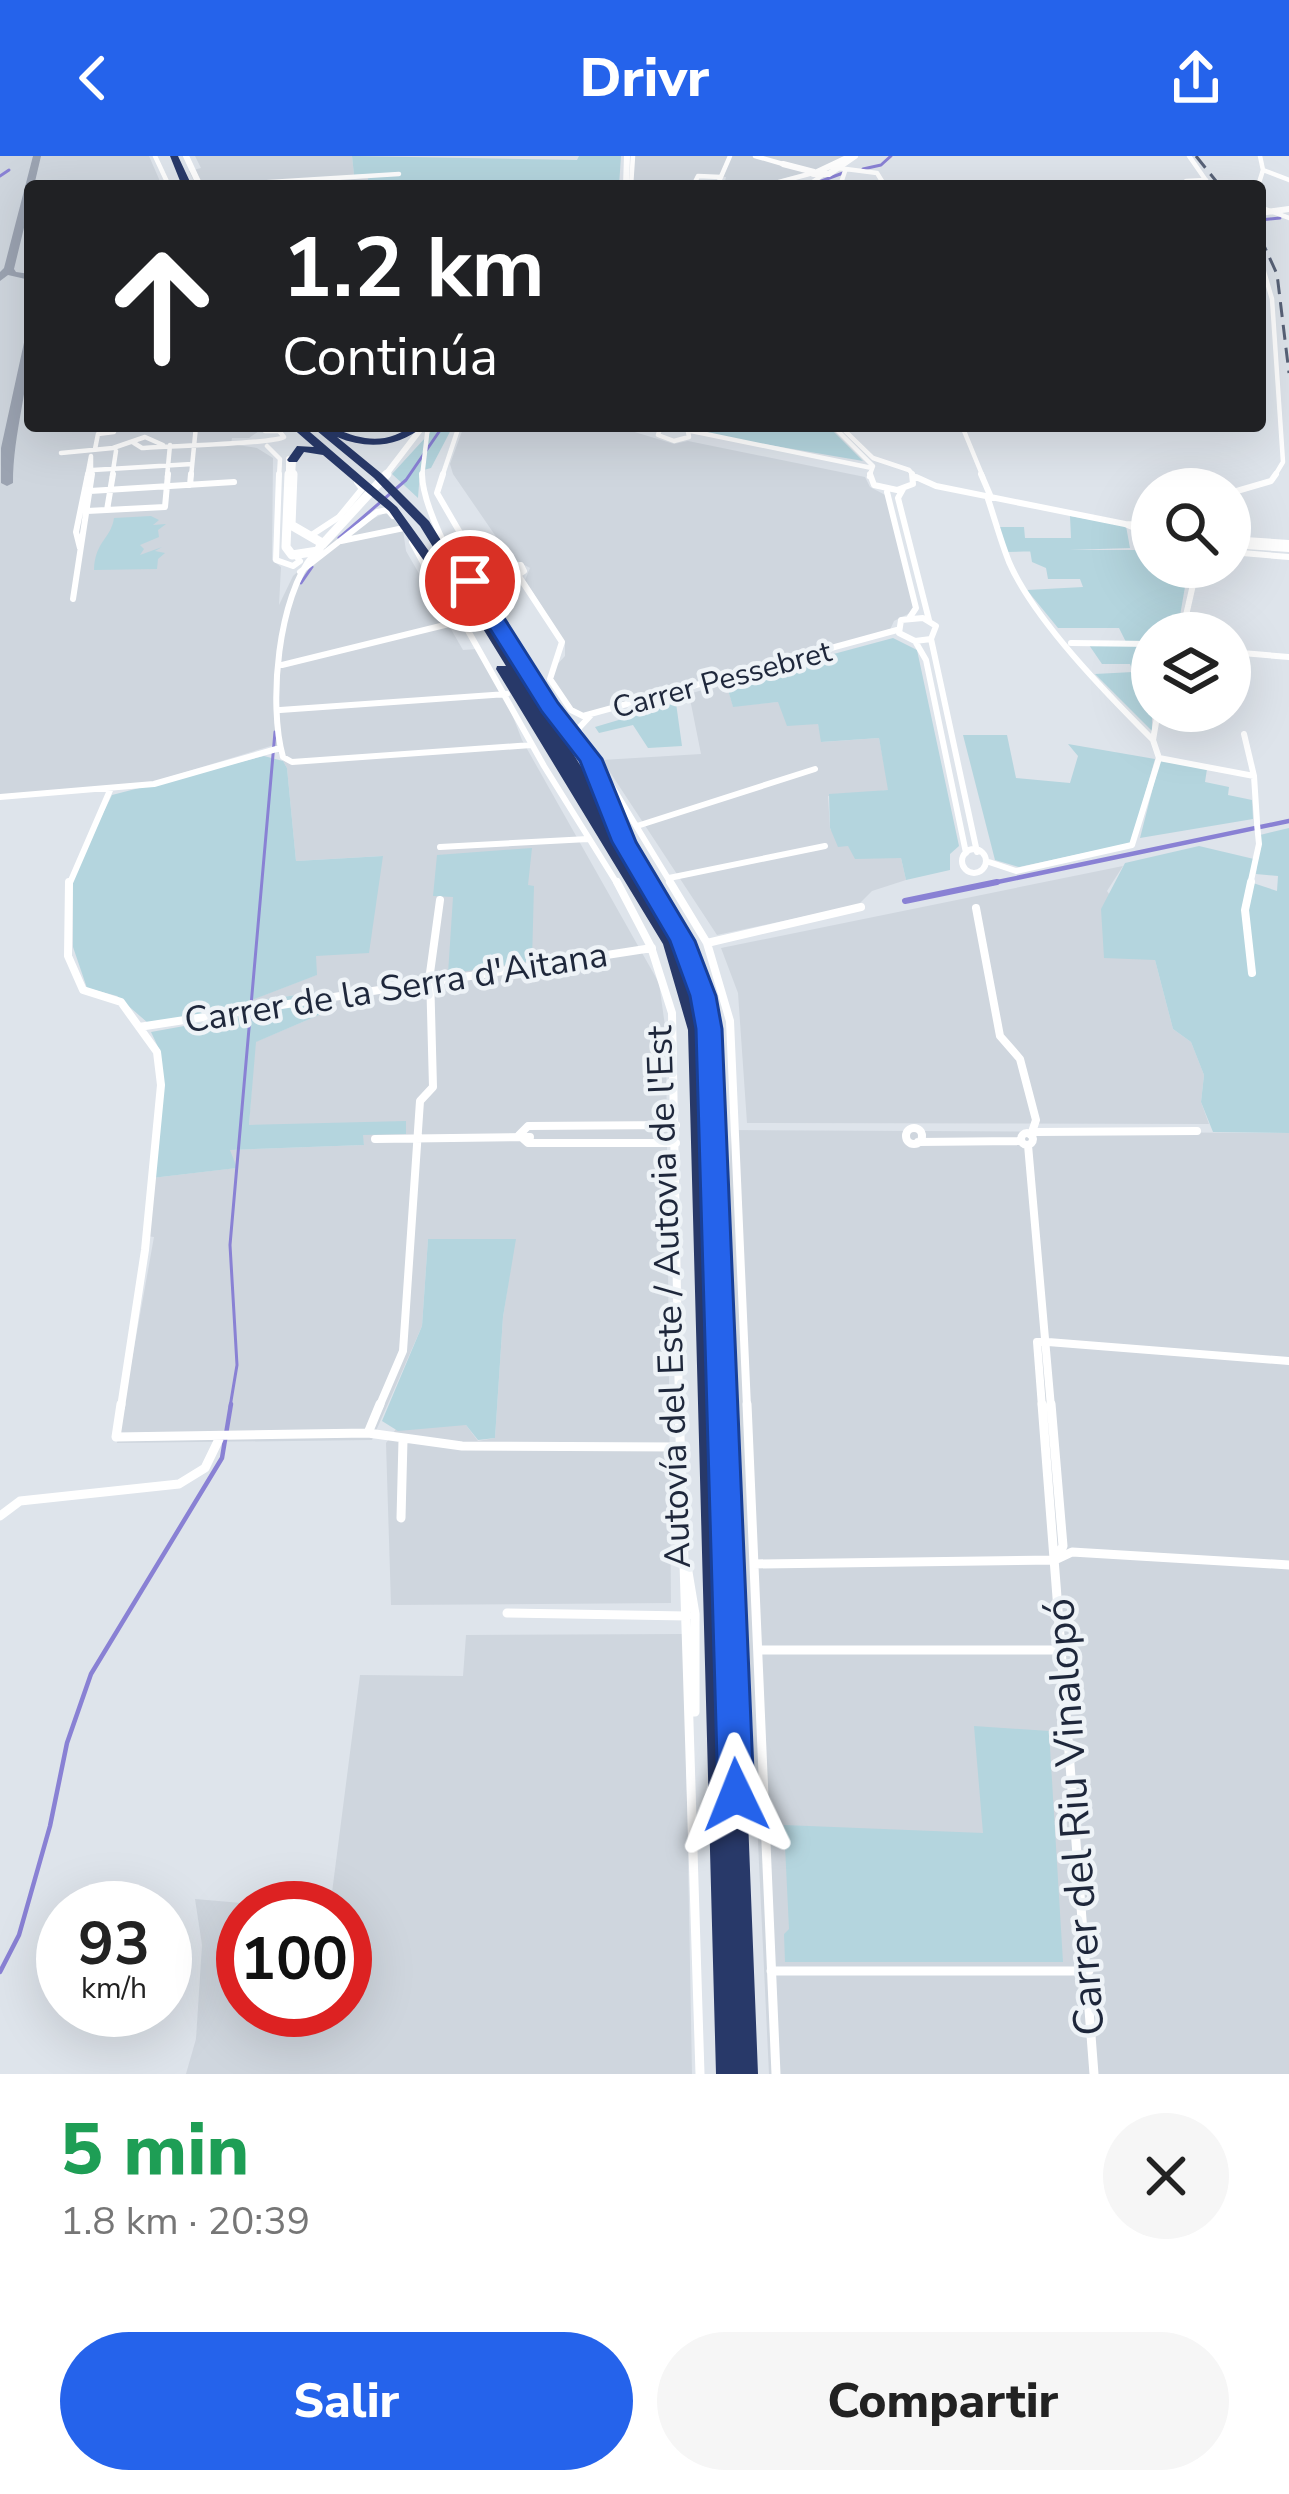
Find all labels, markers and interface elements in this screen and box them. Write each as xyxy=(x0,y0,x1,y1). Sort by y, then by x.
text: Drivr xyxy=(580,41,709,115)
icon: back xyxy=(60,45,126,111)
icon: share xyxy=(1163,45,1229,111)
text: 1.2 km xyxy=(282,211,545,326)
icon: ahead xyxy=(84,228,240,384)
text: Continúa xyxy=(282,320,498,394)
map controls xyxy=(1131,468,1251,732)
button: search xyxy=(1131,468,1251,588)
pin xyxy=(419,530,521,632)
icon: arrive xyxy=(437,548,503,614)
button: layers xyxy=(1131,612,1251,732)
street label: Carrer Pessebret xyxy=(608,631,836,729)
street label: Carrer de la Serra d'Aitana xyxy=(181,930,611,1046)
street label: Autovía del Este / Autovia de l'Est xyxy=(635,1024,703,1569)
street label: Carrer del Riu Vinalopó xyxy=(1031,1596,1119,2038)
position arrow xyxy=(673,1732,799,1858)
speed limit sign: 100 xyxy=(216,1881,372,2037)
text: 93 xyxy=(78,1903,150,1985)
text: km/h xyxy=(81,1968,147,2009)
text: 5 min xyxy=(60,2101,249,2199)
button: close xyxy=(1103,2113,1229,2239)
text: 1.8 km · 20:39 xyxy=(60,2195,310,2248)
button: Salir xyxy=(60,2332,633,2470)
button: Compartir xyxy=(657,2332,1229,2470)

